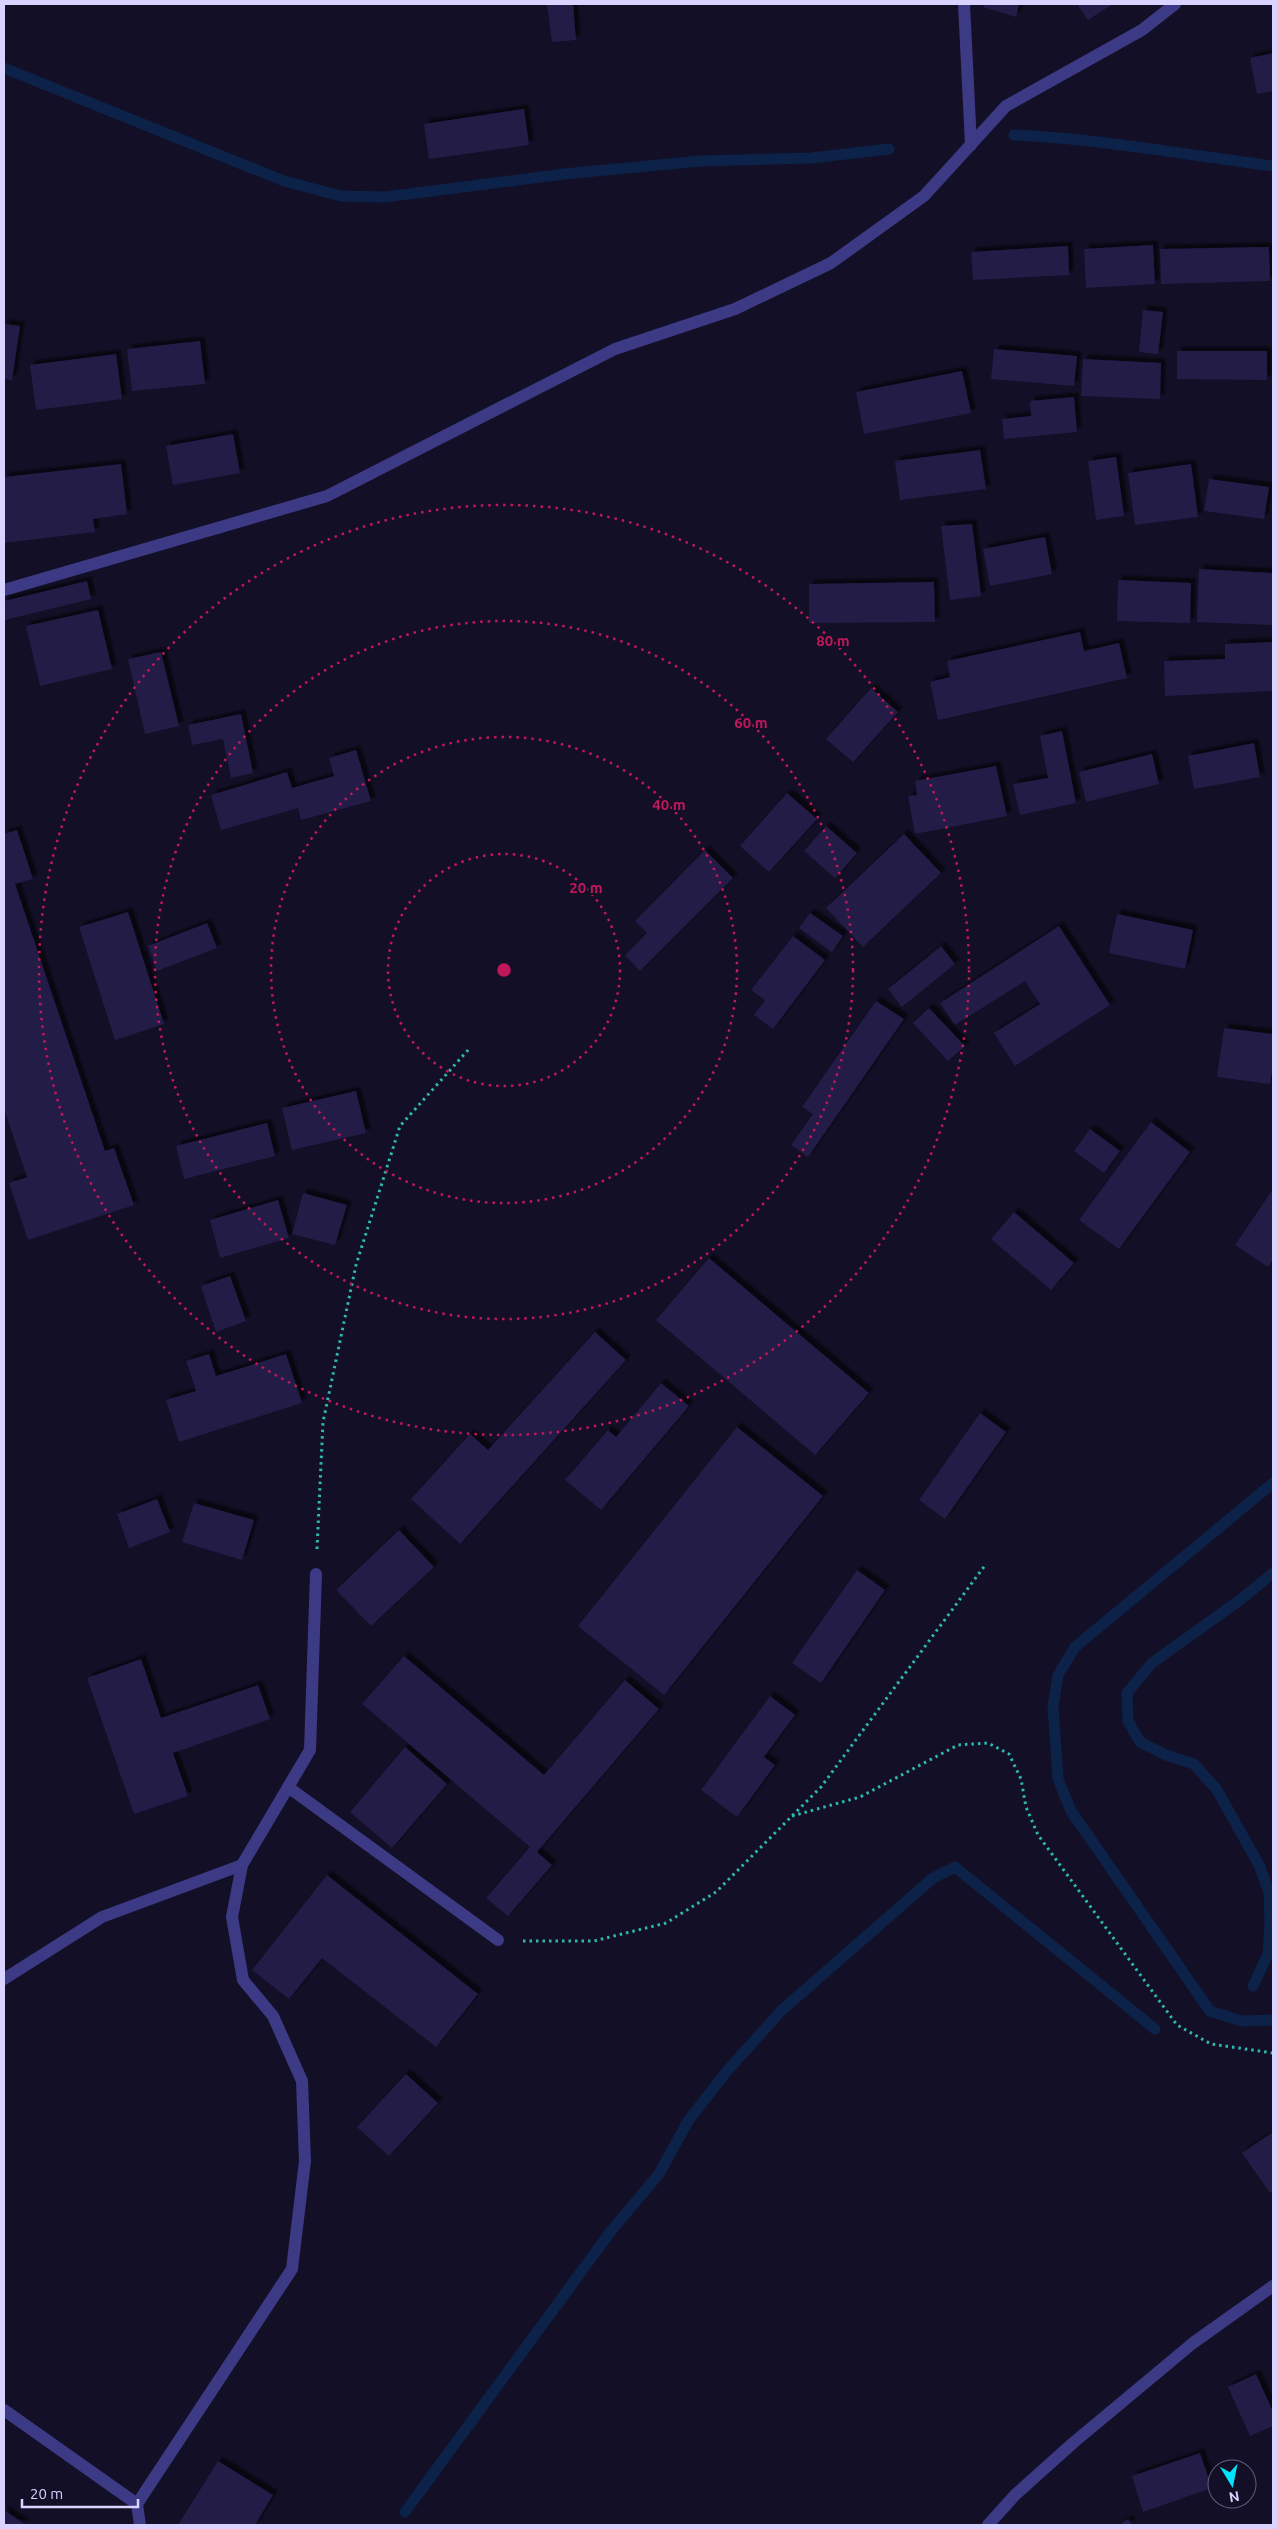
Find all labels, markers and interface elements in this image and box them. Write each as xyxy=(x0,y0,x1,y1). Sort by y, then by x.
text: 80 m xyxy=(816,632,850,649)
text: 60 m xyxy=(734,714,768,731)
text: 40 m xyxy=(652,796,686,813)
text: 20 m xyxy=(569,879,603,896)
centre of rings xyxy=(495,961,513,979)
north arrow xyxy=(1207,2459,1257,2509)
scale bar xyxy=(22,2476,139,2508)
text: 20 m xyxy=(30,2485,63,2502)
text: N xyxy=(1228,2488,1241,2506)

